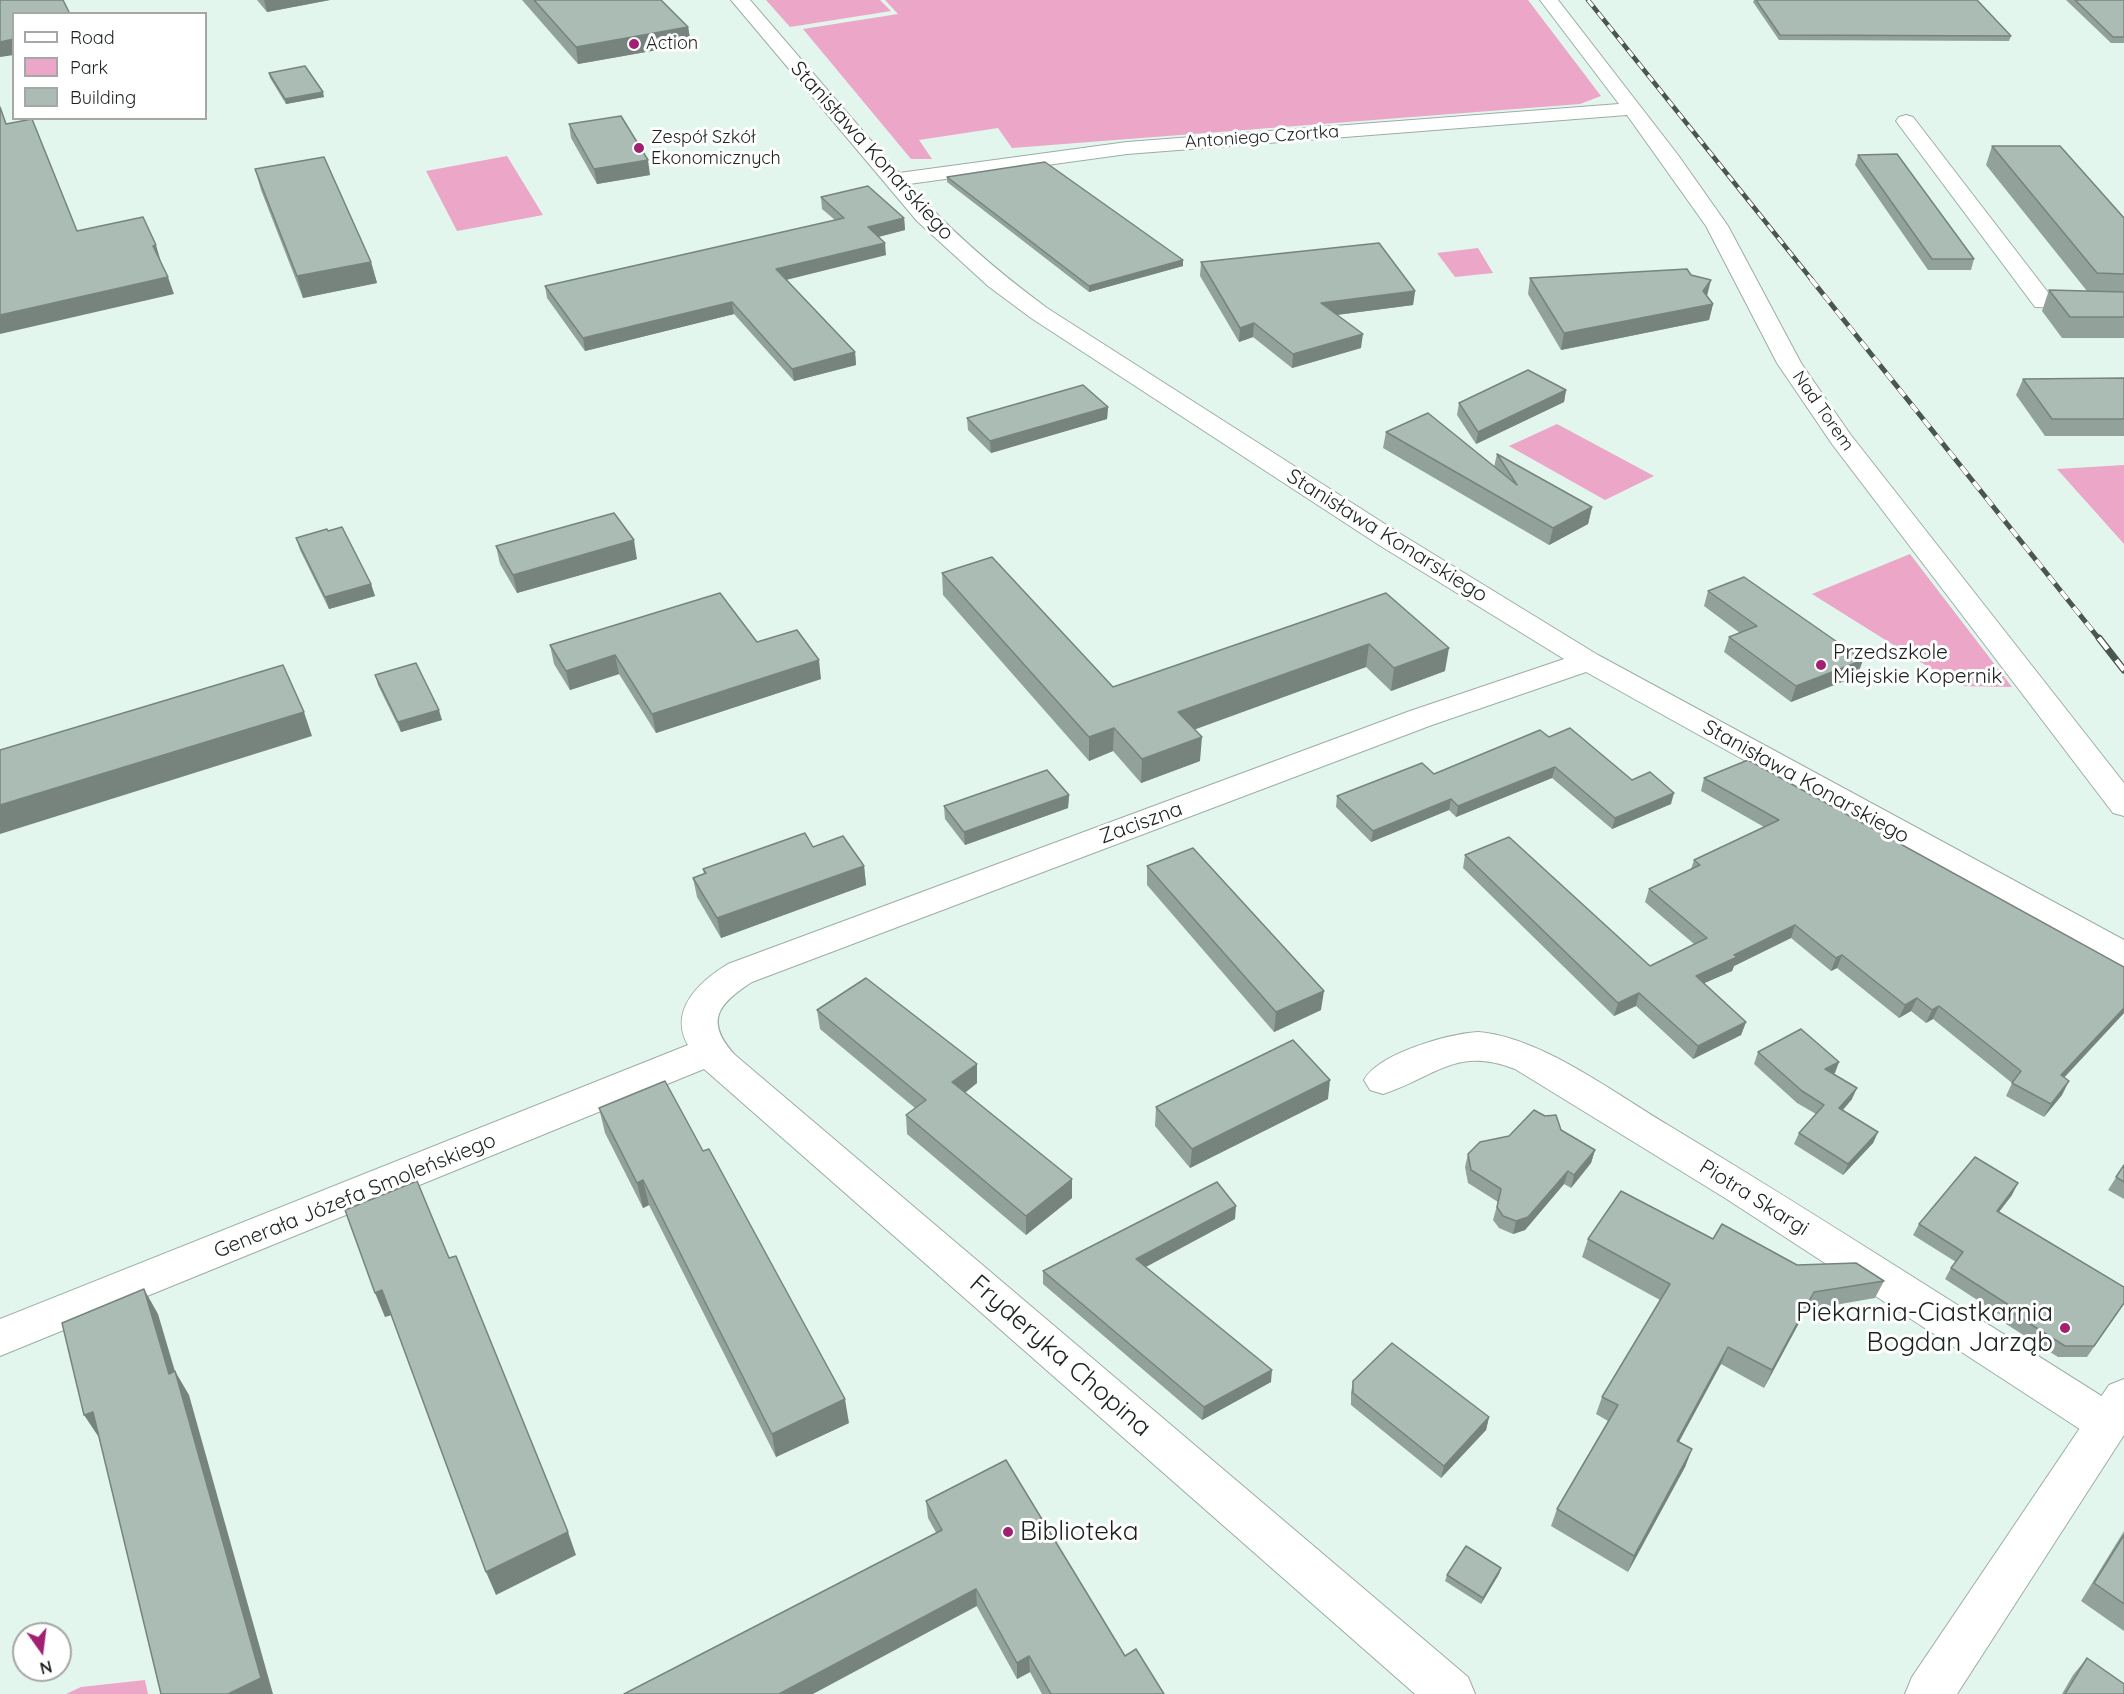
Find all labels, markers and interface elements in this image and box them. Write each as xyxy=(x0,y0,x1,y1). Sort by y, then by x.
legend xyxy=(12,12,207,120)
text: Road xyxy=(70,26,115,49)
place label: Action xyxy=(646,33,698,55)
marker: Action xyxy=(627,37,641,51)
text: Park xyxy=(70,56,108,79)
street label: Stanisława Konarskiego xyxy=(785,56,959,246)
text: Building xyxy=(70,86,136,109)
street label: Antoniego Czortka xyxy=(1184,121,1340,153)
place label: Zespół Szkół Ekonomicznych xyxy=(651,127,781,170)
marker: Zespół Szkół Ekonomicznych xyxy=(632,141,646,155)
street label: Nad Torem xyxy=(1788,367,1858,455)
street label: Stanisława Konarskiego xyxy=(1282,464,1492,608)
place label: Przedszkole Miejskie Kopernik xyxy=(1833,640,2003,690)
marker: Przedszkole Miejskie Kopernik xyxy=(1814,658,1828,672)
street label: Stanisława Konarskiego xyxy=(1698,715,1914,849)
street label: Zaciszna xyxy=(1096,796,1186,850)
street label: Generała Józefa Smoleńskiego xyxy=(210,1128,500,1264)
street label: Piotra Skargi xyxy=(1695,1154,1813,1242)
street label: Fryderyka Chopina xyxy=(963,1269,1157,1443)
place label: Piekarnia-Ciastkarnia Bogdan Jarząb xyxy=(1796,1297,2053,1358)
marker: Piekarnia-Ciastkarnia Bogdan Jarząb xyxy=(2058,1321,2072,1335)
place label: Biblioteka xyxy=(1020,1516,1138,1548)
marker: Biblioteka xyxy=(1001,1525,1015,1539)
north arrow xyxy=(12,1622,72,1682)
text: N xyxy=(38,1656,54,1679)

